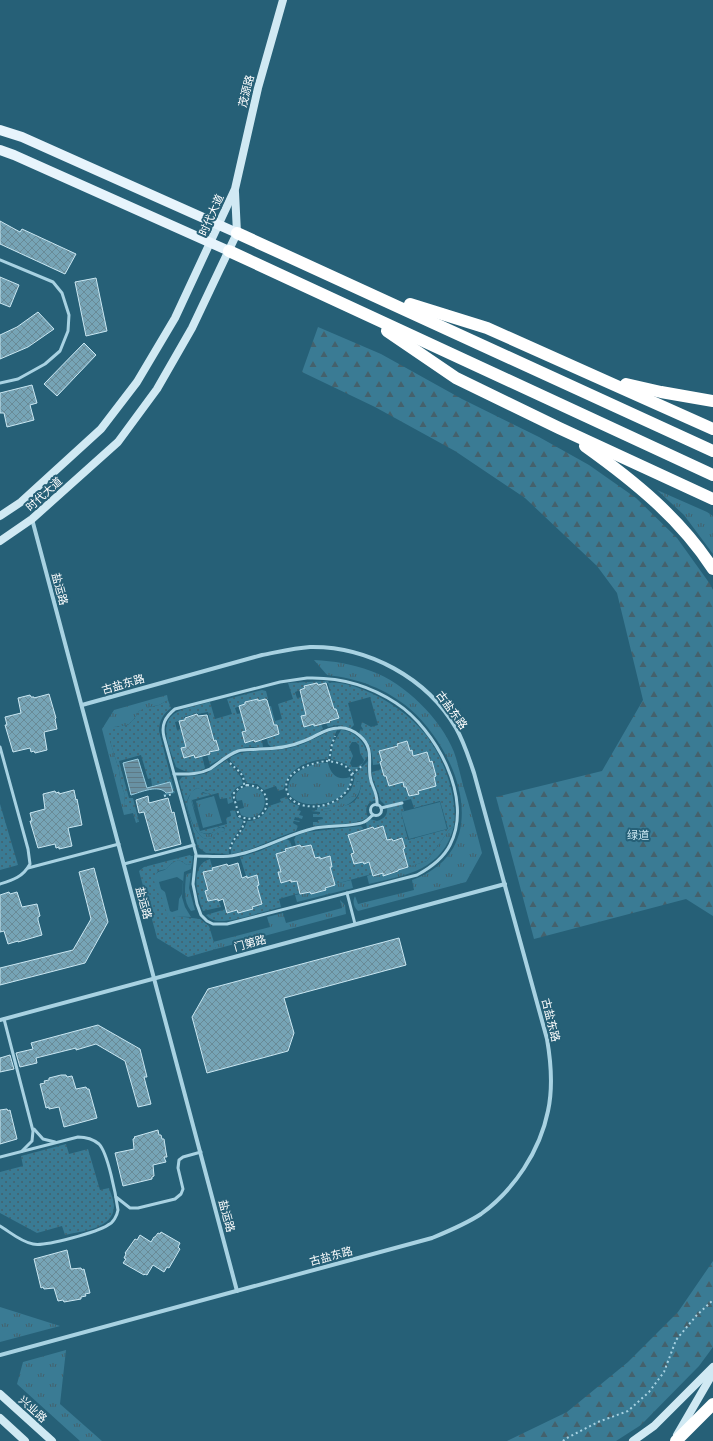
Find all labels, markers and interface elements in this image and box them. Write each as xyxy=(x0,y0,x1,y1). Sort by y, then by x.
street label: 茂源路 xyxy=(236,74,256,108)
street label: 时代大道 xyxy=(197,192,225,238)
street label: 时代大道 xyxy=(24,475,64,513)
street label: 盐运路 xyxy=(50,572,70,606)
street label: 古盐东路 xyxy=(100,672,146,696)
street label: 古盐东路 xyxy=(434,689,470,731)
park label: 绿道 xyxy=(627,829,649,841)
street label: 盐运路 xyxy=(134,886,154,920)
street label: 门第路 xyxy=(233,933,267,953)
street label: 古盐东路 xyxy=(540,997,562,1043)
street label: 盐运路 xyxy=(217,1199,237,1233)
street label: 古盐东路 xyxy=(308,1245,354,1267)
street label: 兴业路 xyxy=(17,1394,49,1424)

